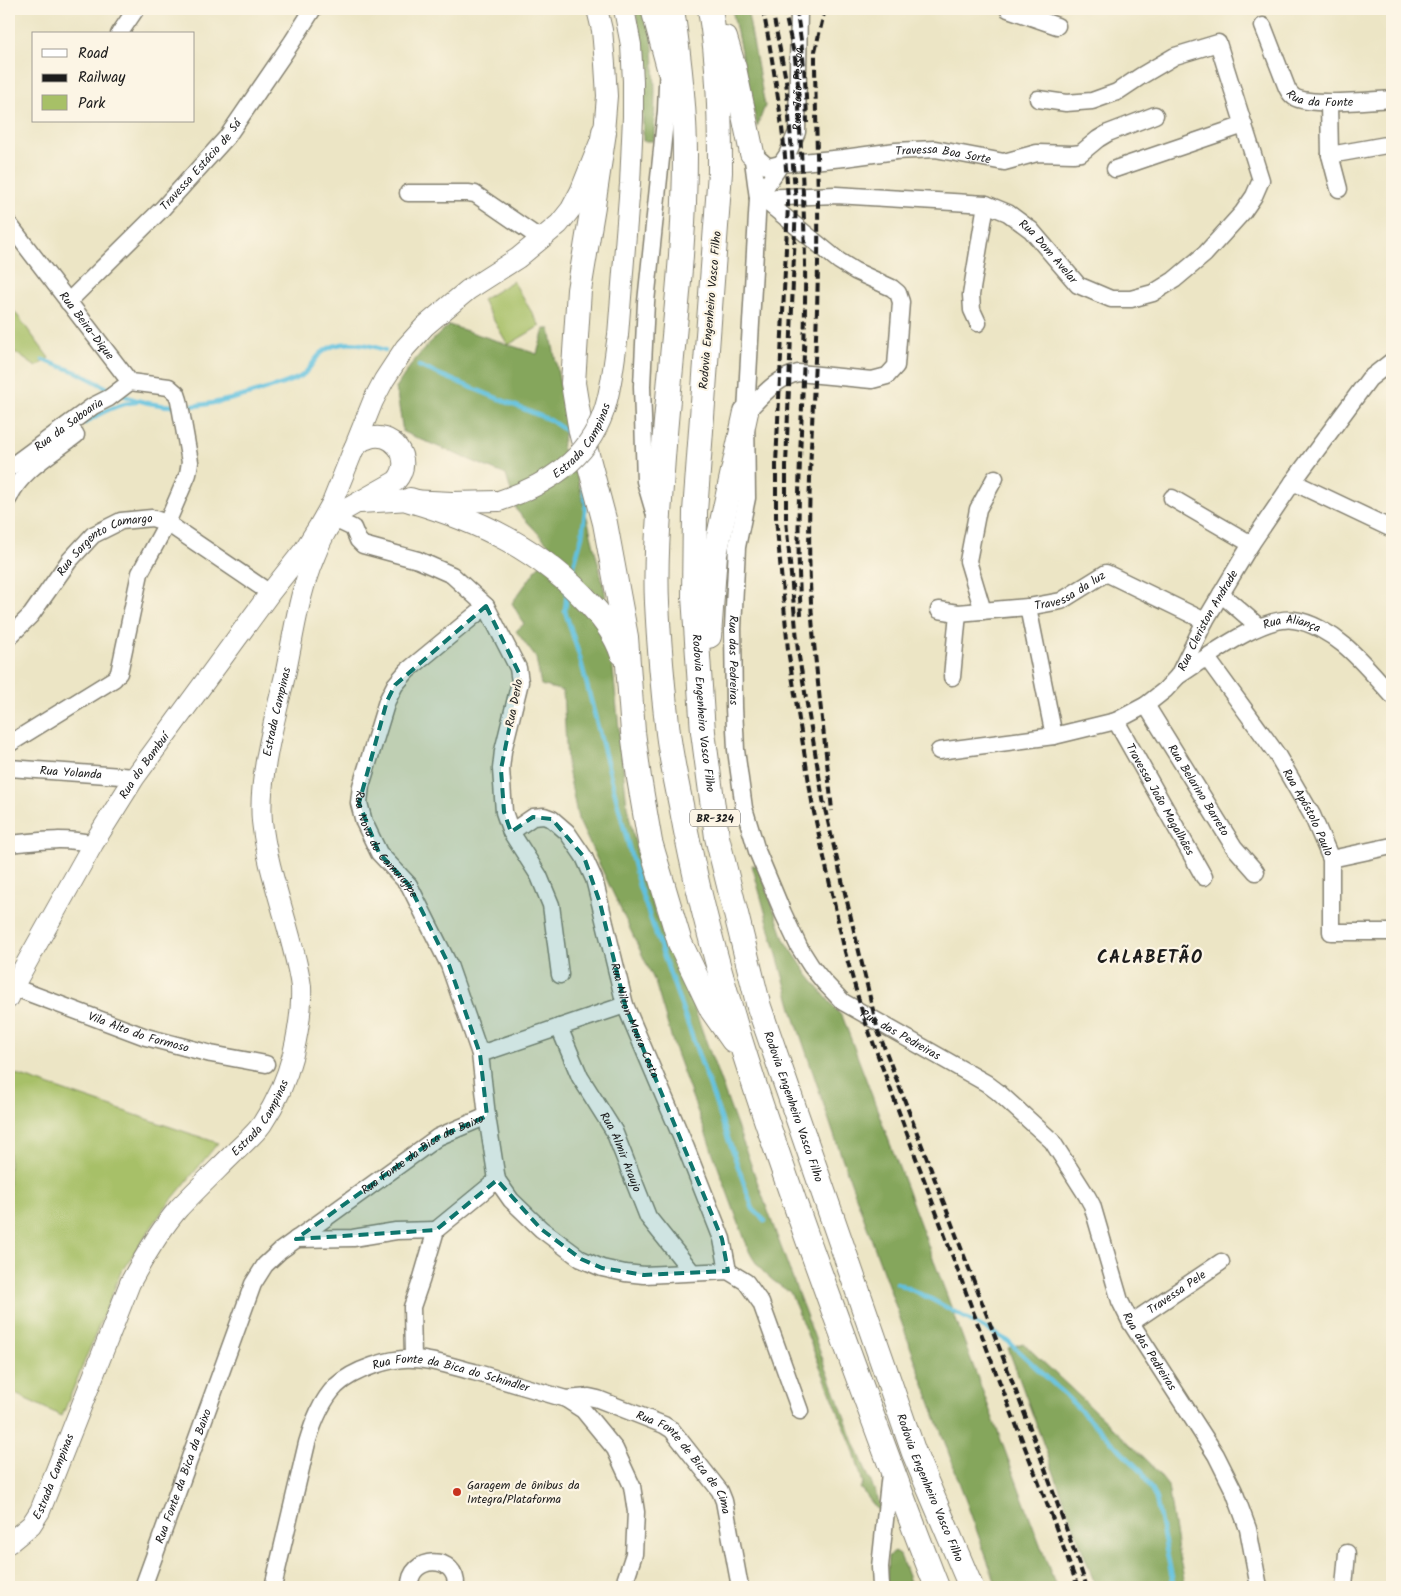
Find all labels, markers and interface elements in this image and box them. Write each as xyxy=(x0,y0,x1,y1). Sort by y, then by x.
legend xyxy=(32,32,195,122)
text: Road xyxy=(78,42,109,66)
street label: Rua João Pessoa xyxy=(788,47,808,131)
text: Railway xyxy=(78,66,126,90)
street label: Rua da Fonte xyxy=(1281,86,1354,112)
text: Park xyxy=(78,92,106,116)
street label: Travessa Estácio de Sá xyxy=(156,114,247,215)
street label: Travessa Boa Sorte xyxy=(895,140,993,169)
street label: Rua Dom Avelar xyxy=(1014,215,1083,289)
street label: Rodovia Engenheiro Vasco Filho xyxy=(694,230,727,390)
street label: Rua Beira-Dique xyxy=(54,288,119,365)
street label: Rua da Saboaria xyxy=(30,393,107,456)
street label: Estrada Campinas xyxy=(548,401,616,484)
street label: Rua Sargento Camargo xyxy=(52,509,153,580)
street label: Rua Cleriston Andrade xyxy=(1173,566,1244,675)
street label: Travessa da luz xyxy=(1033,567,1109,616)
street label: Rua Aliança xyxy=(1260,611,1324,638)
street label: Rua das Pedreiras xyxy=(723,615,743,705)
street label: Rodovia Engenheiro Vasco Filho xyxy=(687,633,720,794)
street label: Estrada Campinas xyxy=(258,666,297,758)
street label: Rua Derlo xyxy=(501,677,528,729)
street label: Rua do Bambuí xyxy=(114,727,176,803)
street label: Travessa João Magalhães xyxy=(1120,740,1199,859)
street label: Rua Belarino Barreto xyxy=(1162,741,1234,840)
street label: Rua Yolanda xyxy=(39,761,103,785)
street label: Rua Apóstolo Paulo xyxy=(1277,765,1338,859)
street label: Rua Nova do Camurujipe xyxy=(349,789,423,902)
road number: BR-324 xyxy=(690,810,740,826)
district label: CALABETÃO xyxy=(1097,944,1203,973)
street label: Rua Nilton Moura Costa xyxy=(605,961,664,1082)
street label: Rua das Pedreiras xyxy=(857,1005,944,1065)
street label: Vila Alto do Formoso xyxy=(85,1007,191,1058)
street label: Rodovia Engenheiro Vasco Filho xyxy=(758,1028,828,1185)
street label: Estrada Campinas xyxy=(227,1077,294,1161)
street label: Rua Almir Araujo xyxy=(594,1108,646,1195)
street label: Rua Fonte da Bica da Baixo xyxy=(357,1109,487,1200)
street label: Travessa Pele xyxy=(1144,1265,1211,1319)
street label: Rua das Pedreiras xyxy=(1117,1309,1181,1395)
street label: Rua Fonte da Bica do Schindler xyxy=(370,1350,532,1398)
street label: Rua Fonte da Bica da Baixo xyxy=(151,1406,217,1546)
street label: Rua Fonte de Bica de Cima xyxy=(633,1406,735,1516)
street label: Rodovia Engenheiro Vasco Filho xyxy=(891,1411,968,1565)
street label: Estrada Campinas xyxy=(28,1431,80,1524)
place label: Garagem de ônibus da Integra/Plataforma xyxy=(467,1476,580,1509)
marker: Garagem de ônibus da Integra/Plataforma xyxy=(451,1486,463,1498)

